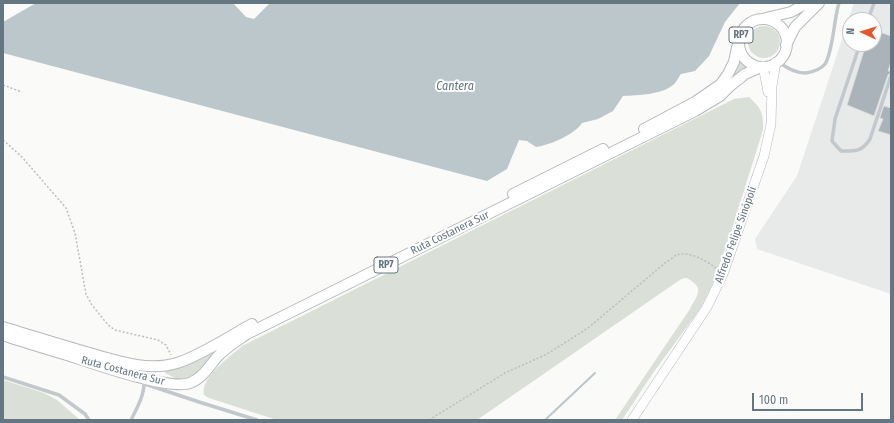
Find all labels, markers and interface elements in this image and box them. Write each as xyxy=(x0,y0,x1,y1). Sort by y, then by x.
north arrow xyxy=(842,12,882,52)
road number: RP7 xyxy=(729,27,753,43)
text: N xyxy=(844,27,857,35)
water label: Cantera xyxy=(436,80,474,94)
street label: Alfredo Felipe Sinópoli xyxy=(712,185,760,285)
street label: Ruta Costanera Sur xyxy=(409,208,491,258)
road number: RP7 xyxy=(374,257,398,273)
street label: Ruta Costanera Sur xyxy=(80,354,166,388)
scale bar xyxy=(754,385,865,411)
text: 100 m xyxy=(759,393,788,407)

